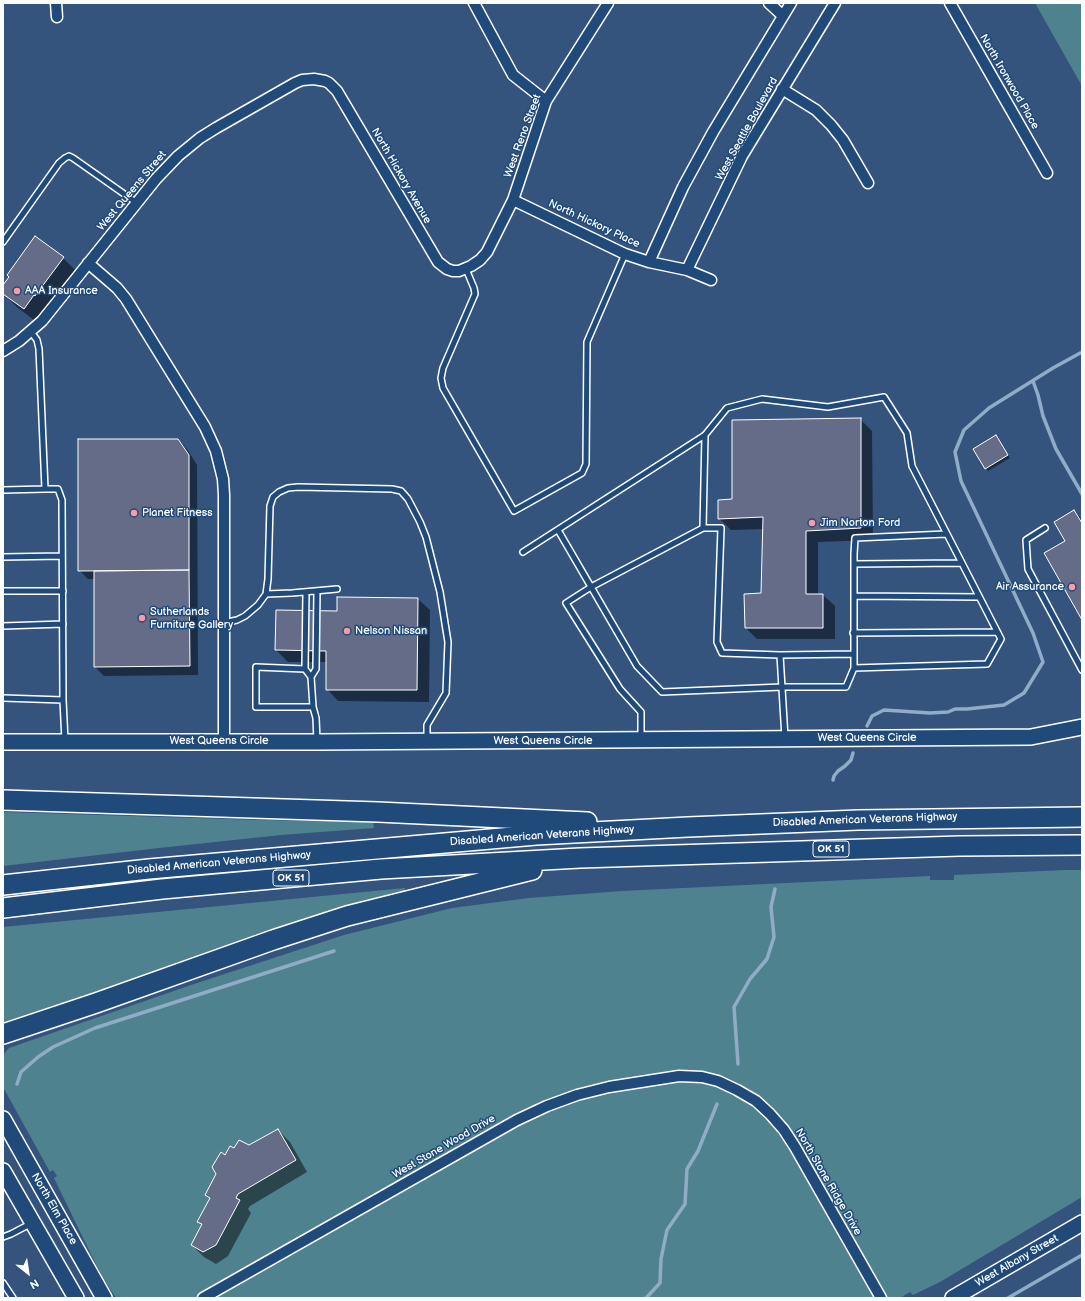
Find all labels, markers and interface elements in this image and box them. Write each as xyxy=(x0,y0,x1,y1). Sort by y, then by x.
street label: North Ironwood Place xyxy=(976,32,1042,132)
street label: West Seattle Boulevard xyxy=(713,75,781,183)
street label: West Reno Street xyxy=(502,93,544,179)
street label: North Hickory Avenue xyxy=(368,126,434,226)
street label: West Queens Street xyxy=(95,148,169,234)
street label: North Hickory Place xyxy=(546,197,642,251)
place label: AAA Insurance xyxy=(25,284,98,298)
marker: AAA Insurance xyxy=(12,286,22,296)
place label: Planet Fitness xyxy=(142,506,213,520)
marker: Planet Fitness xyxy=(129,508,139,518)
place label: Jim Norton Ford xyxy=(820,516,900,530)
marker: Jim Norton Ford xyxy=(807,518,817,528)
place label: Air Assurance xyxy=(996,580,1064,594)
marker: Air Assurance xyxy=(1067,582,1077,592)
place label: Sutherlands Furniture Gallery xyxy=(150,605,233,631)
marker: Sutherlands Furniture Gallery xyxy=(137,613,147,623)
place label: Nelson Nissan xyxy=(355,624,427,638)
marker: Nelson Nissan xyxy=(342,626,352,636)
street label: West Queens Circle xyxy=(818,731,916,745)
street label: West Queens Circle xyxy=(170,734,268,748)
street label: West Queens Circle xyxy=(494,734,592,748)
street label: Disabled American Veterans Highway xyxy=(772,810,958,830)
street label: Disabled American Veterans Highway xyxy=(449,823,635,849)
road number: OK 51 xyxy=(813,841,849,857)
street label: Disabled American Veterans Highway xyxy=(126,848,312,878)
road number: OK 51 xyxy=(273,870,309,886)
street label: West Stone Wood Drive xyxy=(390,1112,498,1182)
street label: North Stone Ridge Drive xyxy=(792,1126,864,1238)
street label: North Elm Place xyxy=(28,1171,80,1247)
street label: West Albany Street xyxy=(973,1232,1061,1290)
north arrow xyxy=(8,1253,48,1293)
text: N xyxy=(27,1276,41,1292)

